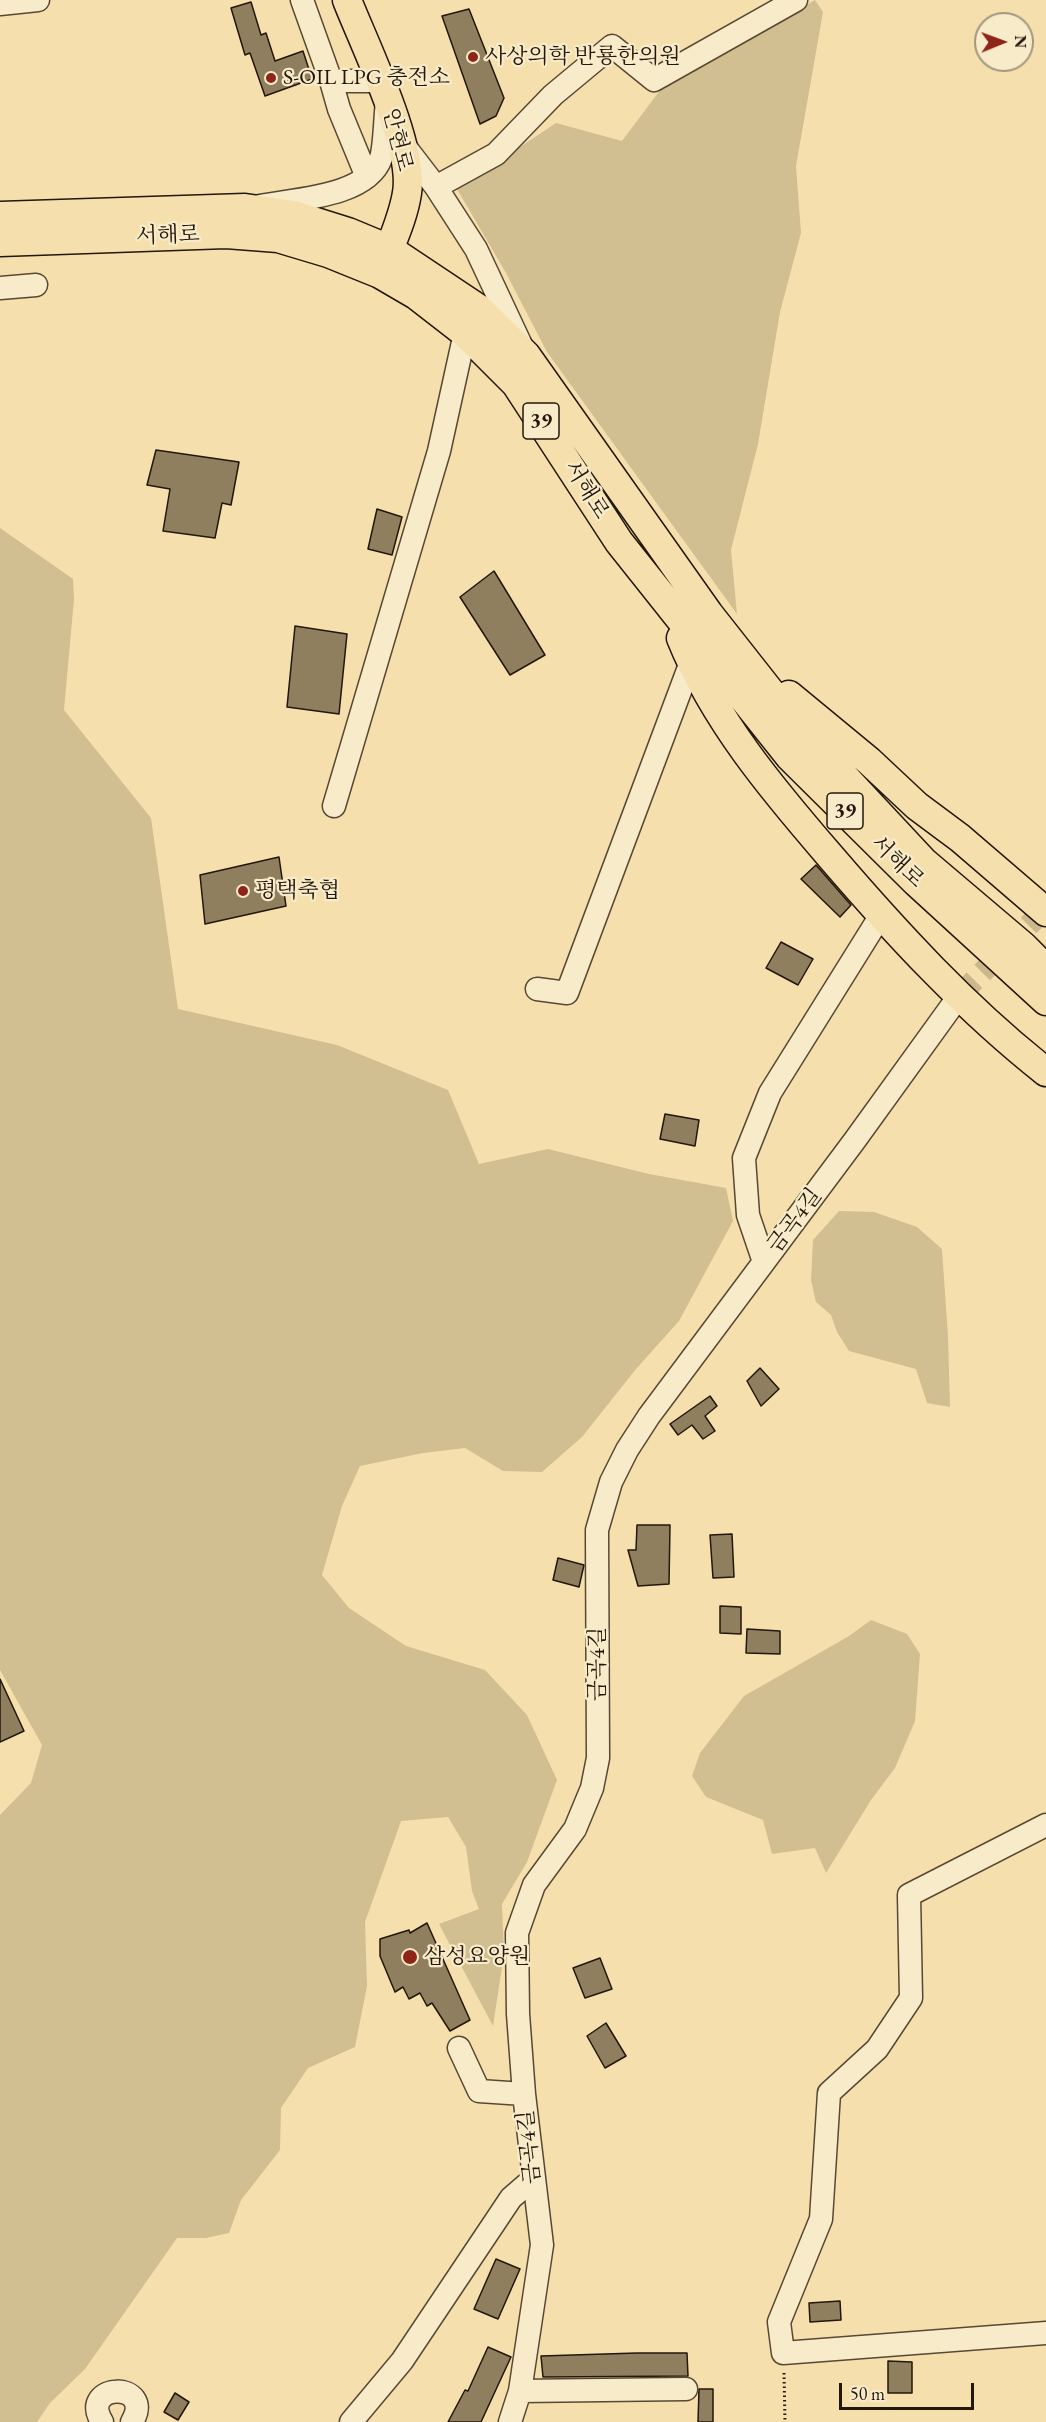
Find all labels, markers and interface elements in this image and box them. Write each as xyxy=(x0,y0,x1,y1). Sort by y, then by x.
north arrow xyxy=(974,12,1034,72)
text: N xyxy=(1010,35,1031,48)
place label: 사상의학 반룡한의원 xyxy=(485,44,681,70)
marker: 사상의학 반룡한의원 xyxy=(466,50,480,64)
place label: S-OIL LPG 충전소 xyxy=(283,65,450,91)
marker: S-OIL LPG 충전소 xyxy=(264,71,278,85)
street label: 안현로 xyxy=(376,106,418,174)
street label: 서해로 xyxy=(136,222,200,250)
road number: 39 xyxy=(523,403,559,439)
street label: 서해로 xyxy=(558,456,614,524)
road number: 39 xyxy=(827,793,863,829)
street label: 서해로 xyxy=(865,830,929,894)
place label: 평택축협 xyxy=(255,878,340,904)
marker: 평택축협 xyxy=(236,884,250,898)
street label: 금곡4길 xyxy=(762,1183,828,1259)
street label: 금곡4길 xyxy=(585,1627,611,1701)
place label: 삼성요양원 xyxy=(424,1944,530,1970)
marker: 삼성요양원 xyxy=(401,1948,419,1966)
street label: 금곡4길 xyxy=(513,2109,547,2185)
scale bar xyxy=(842,2371,977,2409)
text: 50 m xyxy=(850,2382,885,2405)

